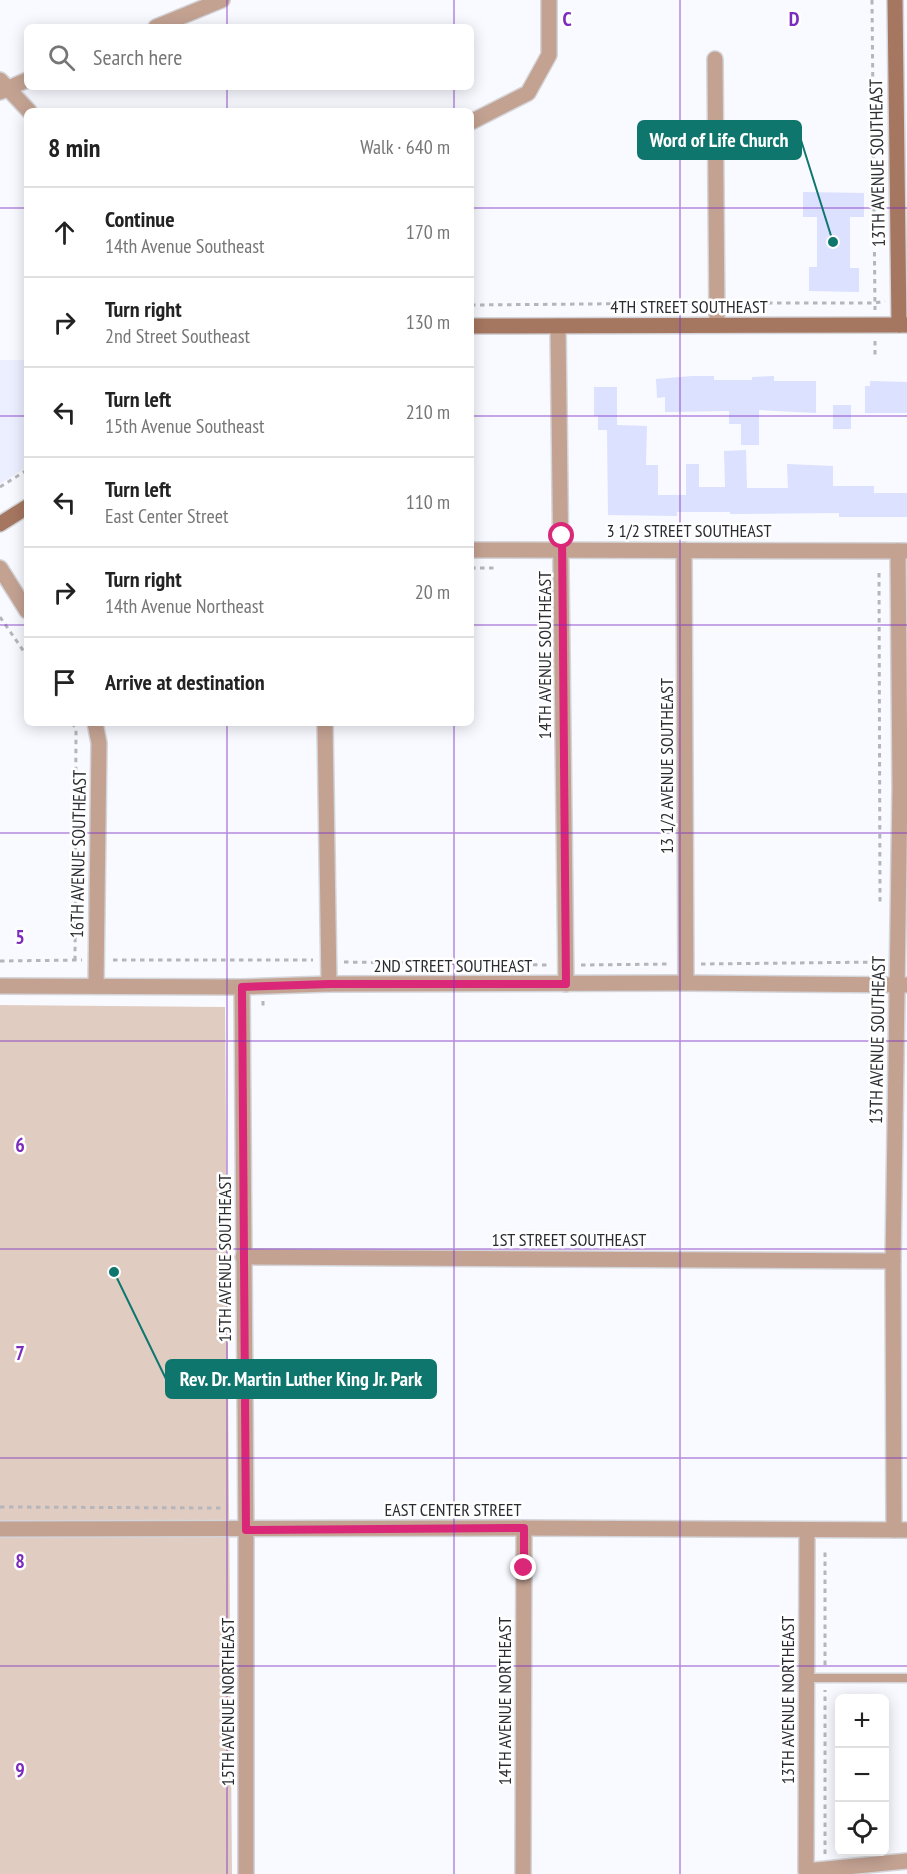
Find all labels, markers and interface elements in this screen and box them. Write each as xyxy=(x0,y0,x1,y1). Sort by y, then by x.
text: C xyxy=(562,6,572,32)
text: D xyxy=(789,6,800,32)
search box xyxy=(24,24,474,90)
icon: search xyxy=(45,41,78,74)
text: Search here xyxy=(93,43,182,71)
street label: 13TH AVENUE SOUTHEAST xyxy=(864,79,890,247)
callout: Word of Life Church xyxy=(638,121,801,159)
text: Word of Life Church xyxy=(649,127,788,153)
text: 8 min xyxy=(48,131,101,164)
text: Walk · 640 m xyxy=(360,134,450,160)
text: Continue xyxy=(105,205,175,233)
icon: ahead xyxy=(48,216,81,249)
text: 170 m xyxy=(406,219,450,245)
text: 14th Avenue Southeast xyxy=(105,233,265,259)
text: Turn right xyxy=(105,295,182,323)
street label: 4TH STREET SOUTHEAST xyxy=(610,295,768,318)
icon: right xyxy=(48,306,81,339)
text: 130 m xyxy=(406,309,450,335)
text: 2nd Street Southeast xyxy=(105,323,250,349)
text: Turn left xyxy=(105,385,171,413)
icon: left xyxy=(48,396,81,429)
text: 210 m xyxy=(406,399,450,425)
text: 15th Avenue Southeast xyxy=(105,413,265,439)
text: Turn left xyxy=(105,475,171,503)
icon: left xyxy=(48,486,81,519)
text: 110 m xyxy=(406,489,450,515)
text: East Center Street xyxy=(105,503,228,529)
street label: 3 1/2 STREET SOUTHEAST xyxy=(606,519,772,542)
route start xyxy=(548,522,574,548)
text: Turn right xyxy=(105,565,182,593)
street label: 14TH AVENUE SOUTHEAST xyxy=(533,571,556,739)
icon: right xyxy=(48,576,81,609)
text: 20 m xyxy=(415,579,450,605)
text: 14th Avenue Northeast xyxy=(105,593,264,619)
icon: arrive xyxy=(48,666,81,699)
text: Arrive at destination xyxy=(105,668,265,696)
street label: 13 1/2 AVENUE SOUTHEAST xyxy=(655,678,678,854)
street label: 16TH AVENUE SOUTHEAST xyxy=(65,770,91,938)
text: 5 xyxy=(15,924,25,950)
street label: 2ND STREET SOUTHEAST xyxy=(374,954,532,977)
street label: 13TH AVENUE SOUTHEAST xyxy=(864,956,890,1124)
text: 6 xyxy=(15,1132,25,1158)
street label: 15TH AVENUE SOUTHEAST xyxy=(213,1174,236,1342)
street label: 1ST STREET SOUTHEAST xyxy=(492,1228,646,1251)
text: 7 xyxy=(15,1340,25,1366)
callout: Rev. Dr. Martin Luther King Jr. Park xyxy=(166,1360,436,1398)
text: Rev. Dr. Martin Luther King Jr. Park xyxy=(180,1366,423,1392)
street label: EAST CENTER STREET xyxy=(385,1498,521,1521)
text: 8 xyxy=(15,1548,25,1574)
route end xyxy=(510,1554,536,1580)
street label: 13TH AVENUE NORTHEAST xyxy=(776,1616,799,1784)
street label: 14TH AVENUE NORTHEAST xyxy=(493,1617,516,1785)
street label: 15TH AVENUE NORTHEAST xyxy=(216,1618,239,1786)
map controls xyxy=(835,1694,889,1856)
button: + xyxy=(835,1694,889,1748)
button: − xyxy=(835,1748,889,1802)
text: 9 xyxy=(15,1757,25,1783)
button: locate xyxy=(835,1802,889,1856)

